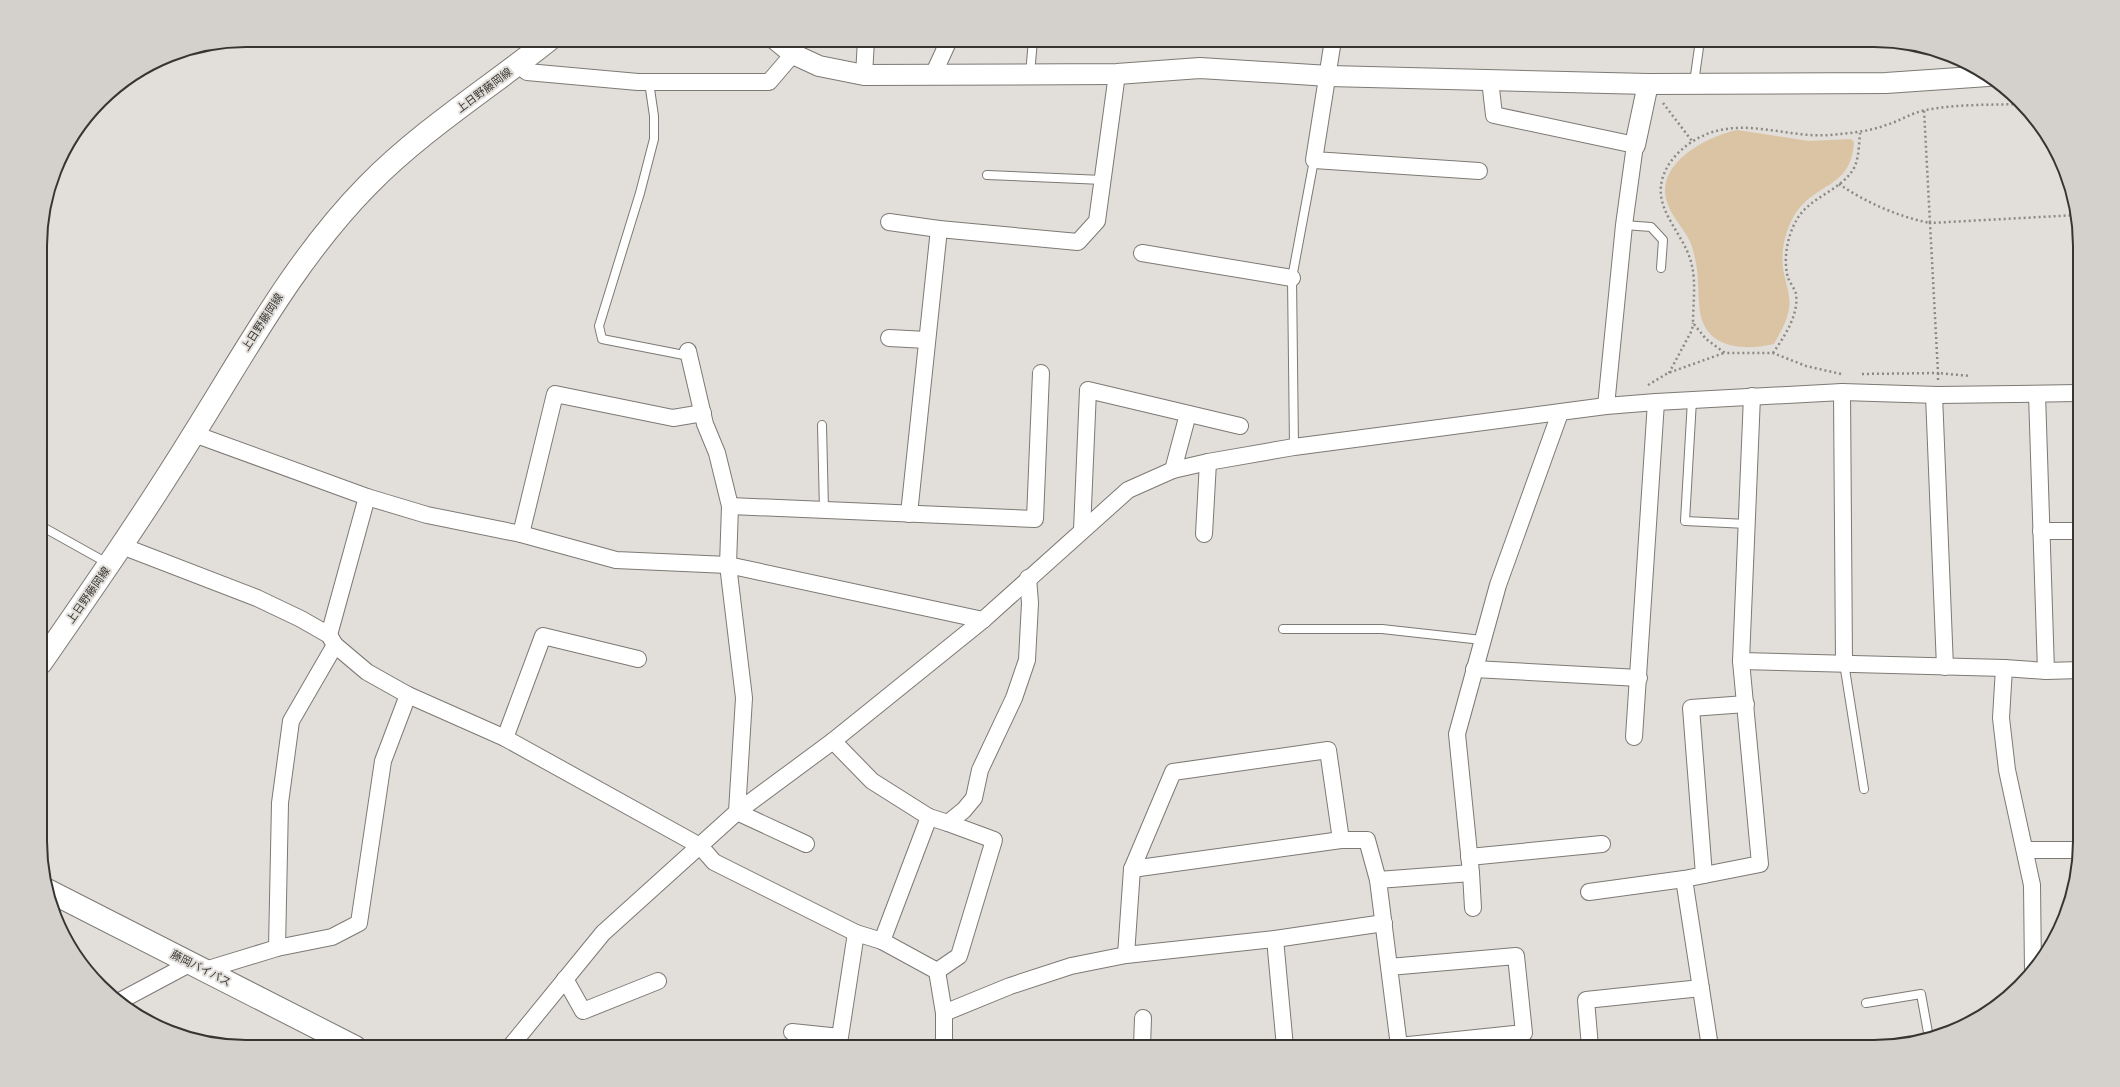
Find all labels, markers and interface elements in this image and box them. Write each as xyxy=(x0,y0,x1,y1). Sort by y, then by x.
street label: 上日野藤岡線 xyxy=(453,65,515,115)
street label: 上日野藤岡線 xyxy=(238,291,286,353)
street label: 上日野藤岡線 xyxy=(63,564,113,626)
street label: 藤岡バイパス xyxy=(169,947,233,989)

